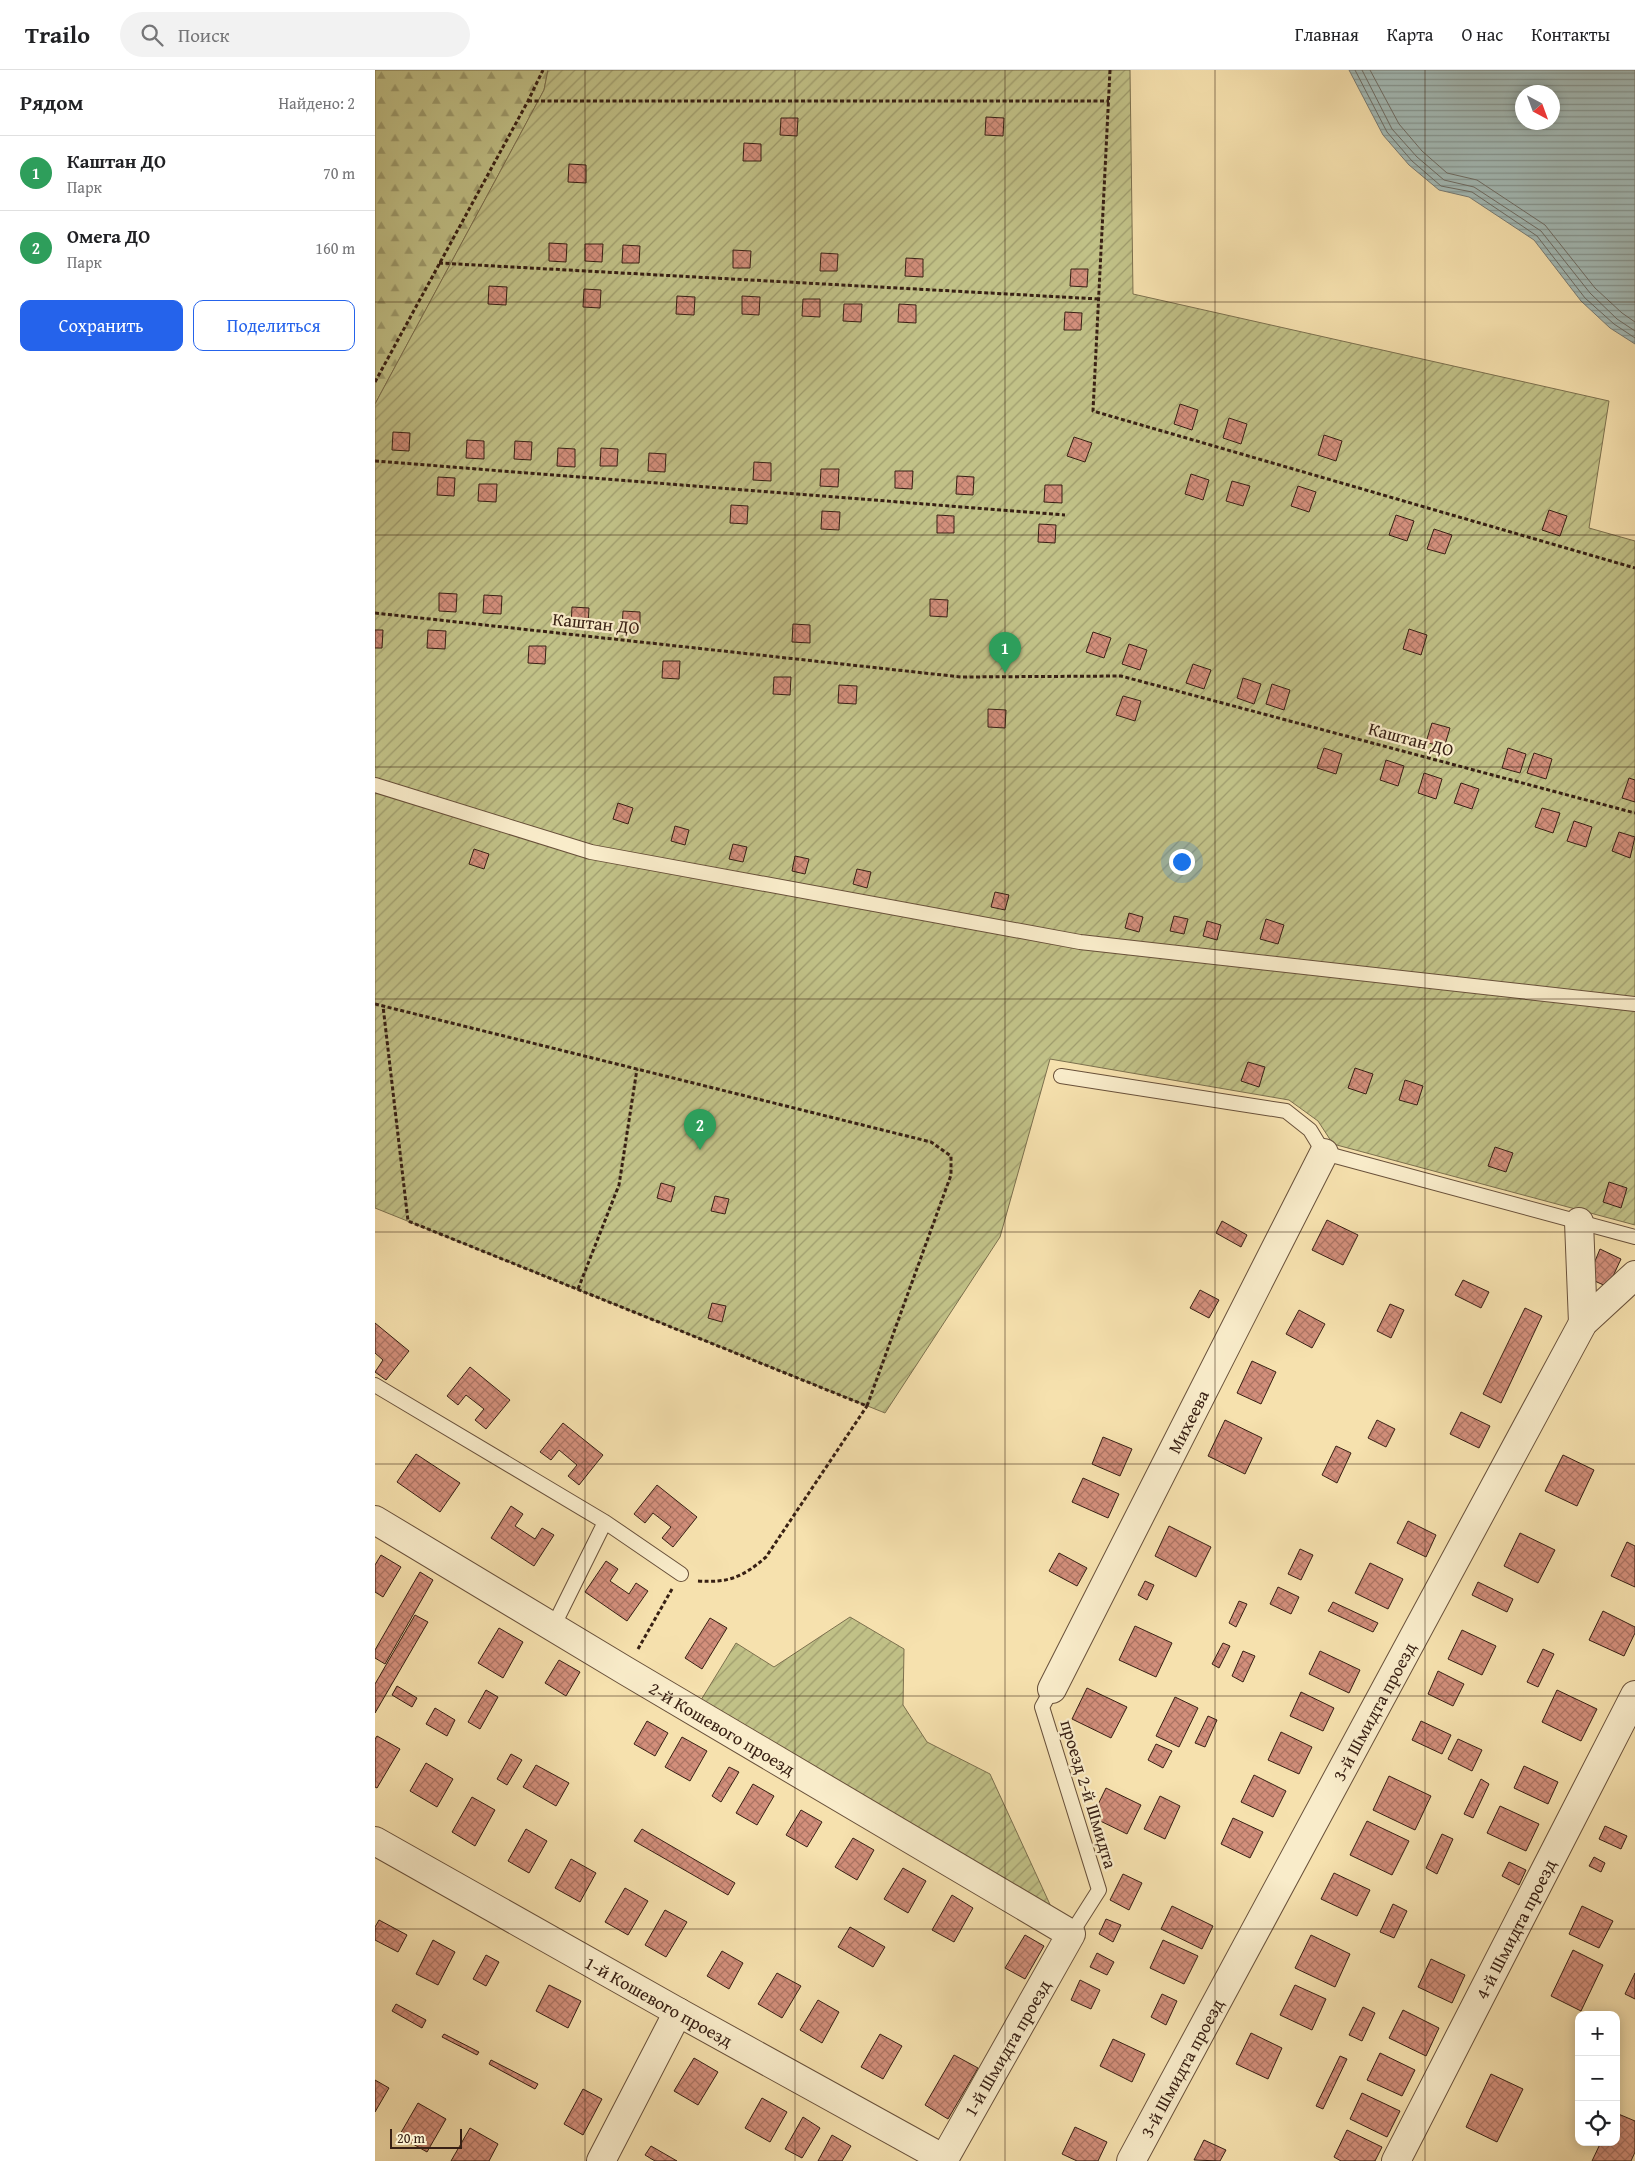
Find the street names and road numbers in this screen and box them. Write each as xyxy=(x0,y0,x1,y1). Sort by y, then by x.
street label: Каштан ДО xyxy=(551,605,641,641)
street label: Каштан ДО xyxy=(1365,715,1457,763)
street label: Михеева xyxy=(1160,1385,1215,1458)
street label: 3-й Шмидта проезд xyxy=(1325,1637,1422,1786)
street label: 2-й Кошевого проезд xyxy=(644,1674,801,1782)
street label: проезд 2-й Шмидта xyxy=(1054,1716,1125,1872)
street label: 4-й Шмидта проезд xyxy=(1468,1854,1562,2004)
street label: 1-й Кошевого проезд xyxy=(580,1949,738,2053)
street label: 1-й Шмидта проезд xyxy=(957,1974,1057,2122)
street label: 3-й Шмидта проезд xyxy=(1133,1993,1230,2142)

